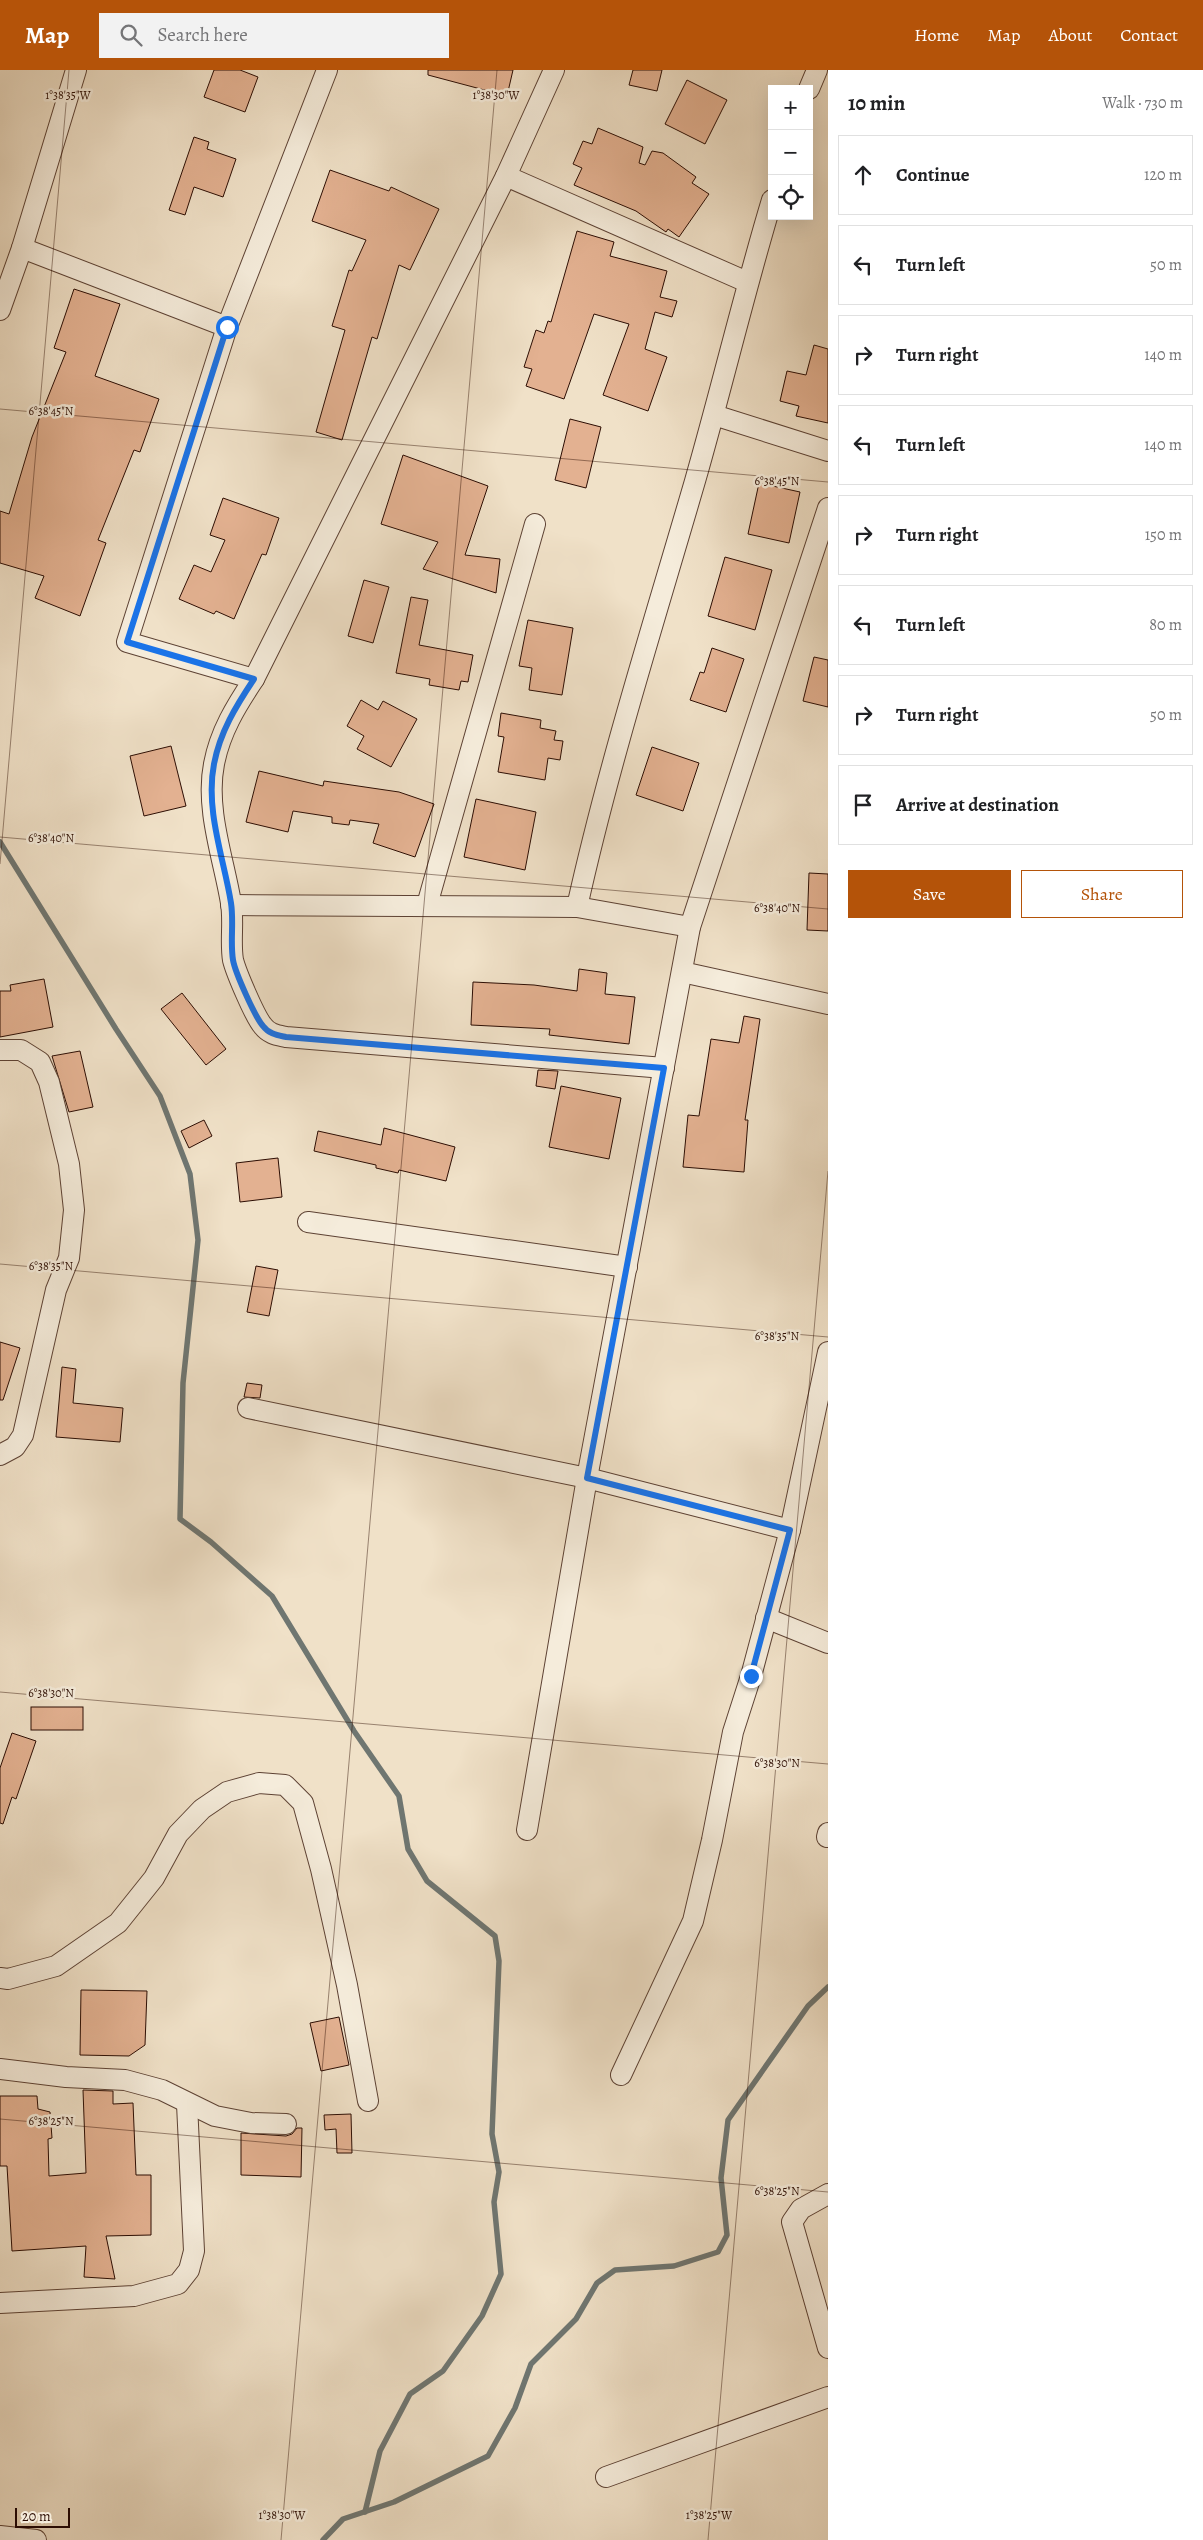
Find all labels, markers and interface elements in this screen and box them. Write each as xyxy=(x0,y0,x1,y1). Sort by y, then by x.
search box xyxy=(99,13,449,58)
text: Map xyxy=(25,19,69,51)
icon: search xyxy=(117,21,145,49)
text: Search here xyxy=(157,22,248,48)
text: Home xyxy=(914,23,959,47)
text: Map xyxy=(987,23,1020,47)
text: About xyxy=(1048,23,1092,47)
text: Contact xyxy=(1120,23,1178,47)
map controls xyxy=(768,85,813,220)
button: + xyxy=(768,85,813,130)
text: 1°38'35"W xyxy=(45,87,92,103)
text: 1°38'30"W xyxy=(473,87,520,103)
text: 10 min xyxy=(848,89,905,117)
text: Walk · 730 m xyxy=(1102,92,1183,114)
button: − xyxy=(768,130,813,175)
icon: ahead xyxy=(849,161,877,189)
text: Continue xyxy=(896,162,970,188)
text: 120 m xyxy=(1144,164,1182,186)
button: locate xyxy=(768,175,813,220)
icon: left xyxy=(849,251,877,279)
text: Turn left xyxy=(896,252,965,278)
text: 50 m xyxy=(1150,254,1182,276)
route start xyxy=(216,316,239,339)
icon: right xyxy=(849,341,877,369)
text: Turn right xyxy=(896,342,978,368)
text: 140 m xyxy=(1144,344,1182,366)
text: 6°38'45"N xyxy=(29,403,74,419)
icon: left xyxy=(849,431,877,459)
text: Turn left xyxy=(896,432,965,458)
text: 140 m xyxy=(1144,434,1182,456)
text: 6°38'45"N xyxy=(755,473,800,489)
icon: right xyxy=(849,521,877,549)
text: Turn right xyxy=(896,522,978,548)
text: 150 m xyxy=(1145,524,1182,546)
icon: left xyxy=(849,611,877,639)
text: Turn left xyxy=(896,612,965,638)
text: 80 m xyxy=(1149,614,1182,636)
icon: right xyxy=(849,701,877,729)
text: Turn right xyxy=(896,702,978,728)
text: 50 m xyxy=(1150,704,1182,726)
icon: arrive xyxy=(849,791,877,819)
text: Arrive at destination xyxy=(896,792,1059,818)
text: 6°38'40"N xyxy=(28,830,74,846)
button: Save xyxy=(848,870,1011,918)
button: Share xyxy=(1021,870,1183,918)
text: 6°38'40"N xyxy=(754,900,800,916)
text: 6°38'35"N xyxy=(29,1258,74,1274)
text: 6°38'35"N xyxy=(755,1328,800,1344)
route end xyxy=(740,1665,763,1688)
text: 6°38'30"N xyxy=(28,1685,74,1701)
text: 6°38'30"N xyxy=(754,1755,800,1771)
text: 6°38'25"N xyxy=(28,2113,74,2129)
text: 6°38'25"N xyxy=(754,2183,800,2199)
scale bar xyxy=(15,2505,70,2528)
text: 20 m xyxy=(22,2507,51,2526)
text: 1°38'30"W xyxy=(259,2507,306,2523)
text: 1°38'25"W xyxy=(686,2507,733,2523)

